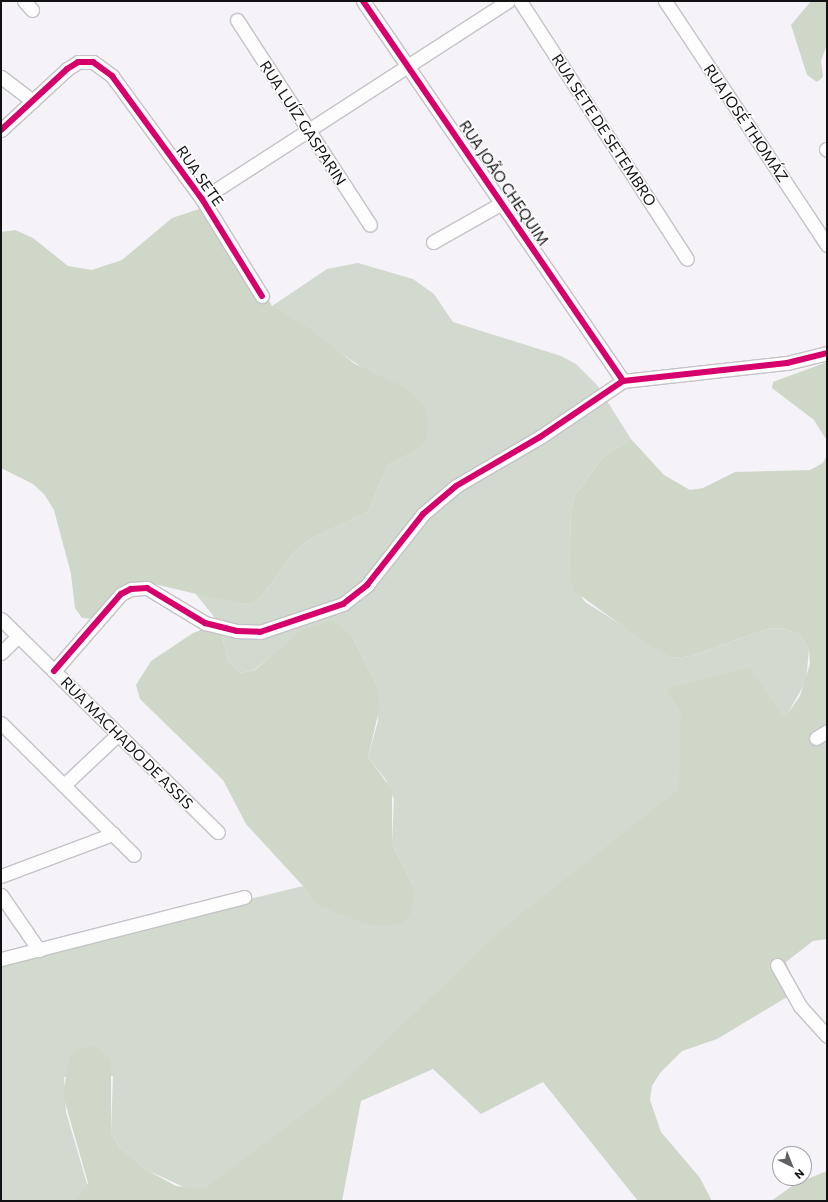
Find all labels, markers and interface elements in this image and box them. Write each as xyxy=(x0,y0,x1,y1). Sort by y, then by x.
street label: RUA SETE DE SETEMBRO xyxy=(548,51,660,209)
street label: RUA LUÍZ GASPARIN xyxy=(256,57,350,189)
street label: RUA JOSÉ THOMÁZ xyxy=(700,61,792,185)
street label: RUA JOÃO CHEQUIM xyxy=(455,117,553,249)
street label: RUA SETE xyxy=(173,142,227,210)
street label: RUA MACHADO DE ASSIS xyxy=(57,673,197,813)
north arrow xyxy=(772,1146,812,1186)
text: N xyxy=(792,1167,807,1182)

